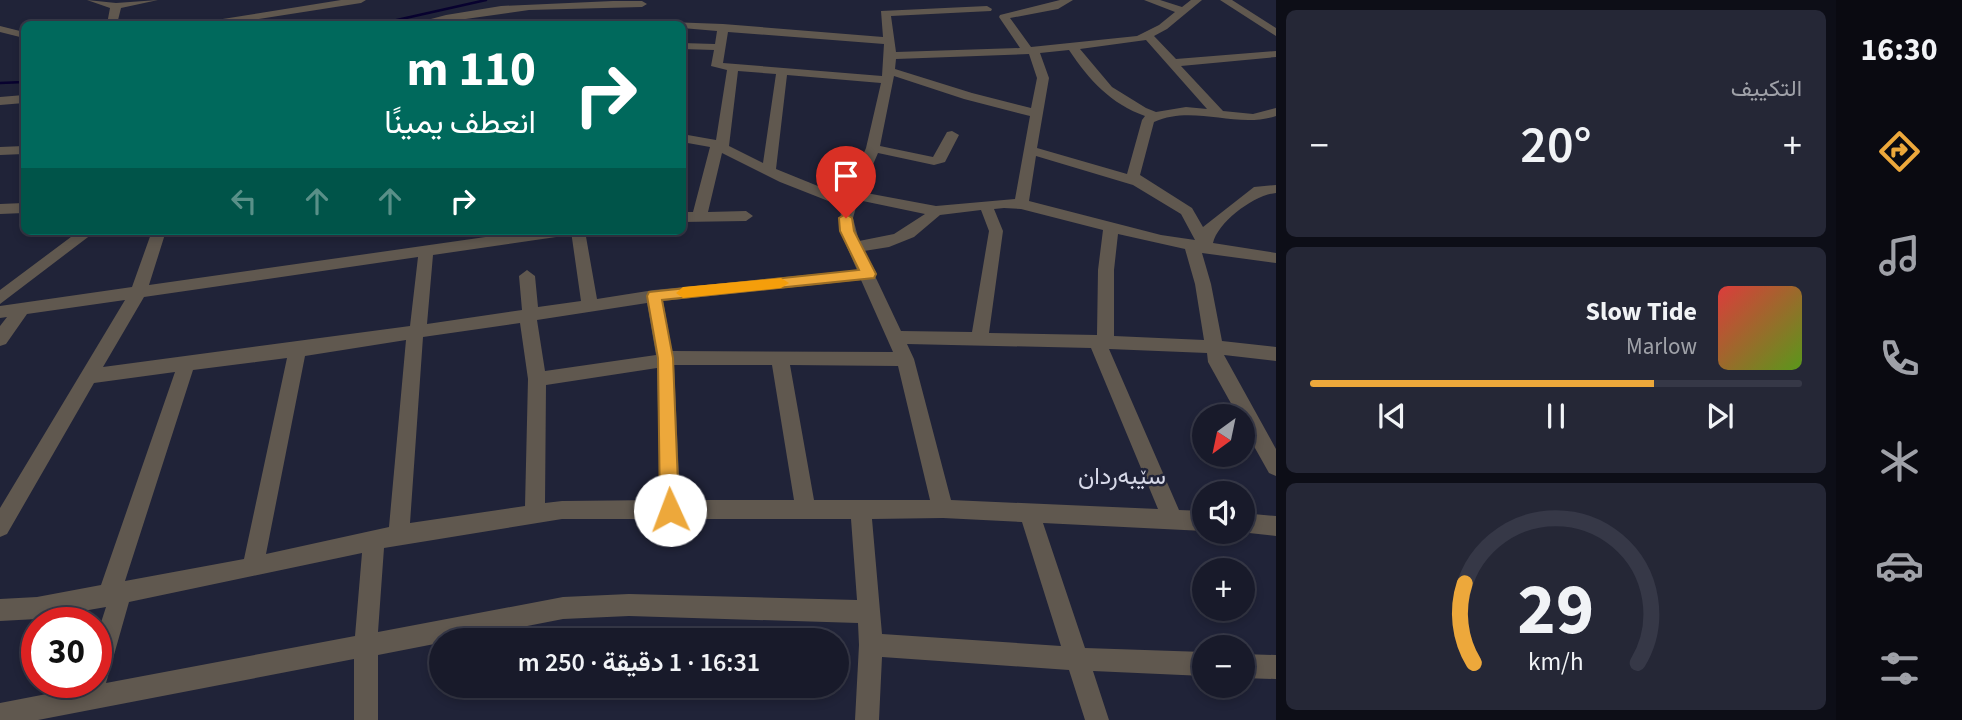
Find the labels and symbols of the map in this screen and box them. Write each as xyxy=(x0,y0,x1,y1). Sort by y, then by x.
pin xyxy=(816,146,876,218)
north arrow xyxy=(1192,404,1255,467)
district label: سێبەردان xyxy=(1078,459,1166,494)
position arrow xyxy=(633,473,707,547)
speed limit sign: 30 xyxy=(21,607,112,698)

